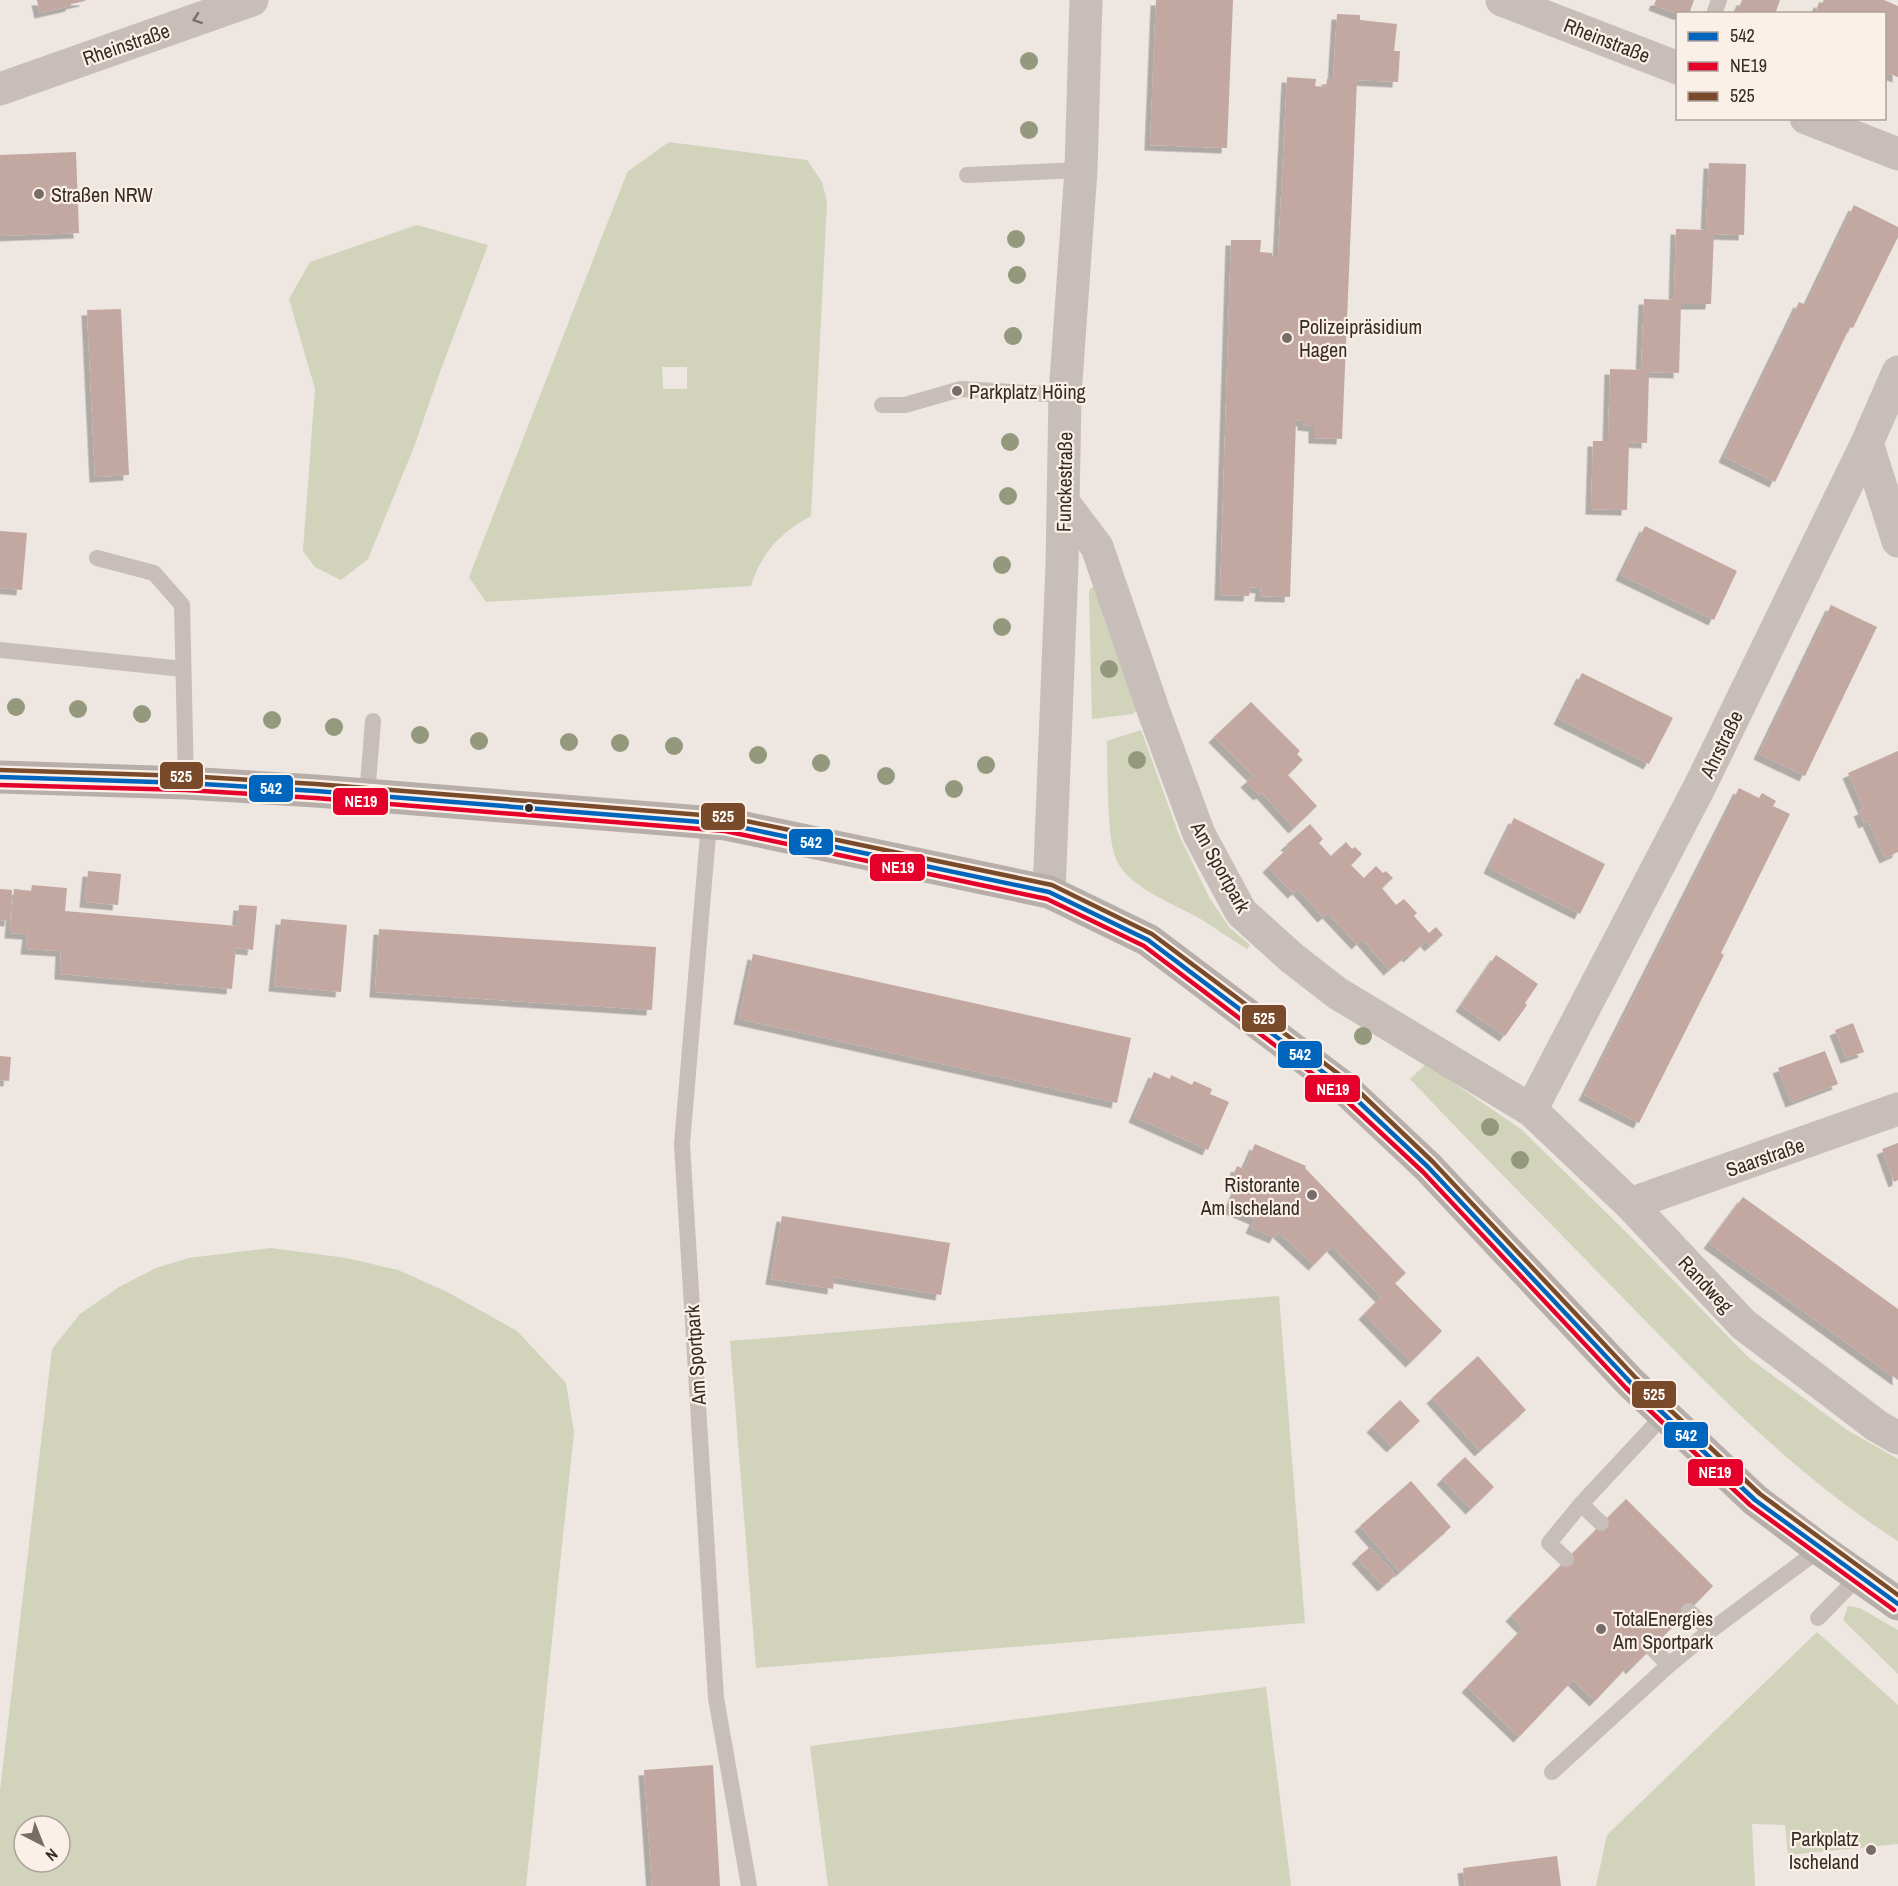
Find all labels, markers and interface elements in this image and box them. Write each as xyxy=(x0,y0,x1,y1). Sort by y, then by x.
street label: Rheinstraße xyxy=(1560,11,1654,69)
one-way arrow xyxy=(192,12,203,24)
legend xyxy=(1676,12,1886,120)
street label: Rheinstraße xyxy=(79,17,173,71)
text: 542 xyxy=(1730,23,1755,48)
text: NE19 xyxy=(1730,53,1767,78)
text: 525 xyxy=(1730,83,1755,108)
place label: Straßen NRW xyxy=(51,181,153,208)
marker: Straßen NRW xyxy=(32,187,46,201)
place label: Polizeipräsidium Hagen xyxy=(1299,313,1422,363)
marker: Polizeipräsidium Hagen xyxy=(1280,331,1294,345)
place label: Parkplatz Höing xyxy=(969,378,1086,405)
marker: Parkplatz Höing xyxy=(950,384,964,398)
street label: Funckestraße xyxy=(1050,432,1078,532)
street label: Ahrstraße xyxy=(1693,706,1749,783)
line badge: 525 xyxy=(159,761,204,790)
text: 525 xyxy=(170,765,192,787)
line badge: 542 xyxy=(248,774,294,803)
text: 542 xyxy=(260,777,282,799)
line badge: NE19 xyxy=(332,787,389,816)
text: NE19 xyxy=(345,790,377,812)
unlabelled marker xyxy=(523,802,535,814)
line badge: 525 xyxy=(700,802,746,831)
text: 525 xyxy=(712,805,734,827)
street label: Am Sportpark xyxy=(1184,816,1257,918)
line badge: 542 xyxy=(788,828,834,856)
text: 542 xyxy=(800,831,822,853)
line badge: NE19 xyxy=(869,853,926,882)
text: NE19 xyxy=(882,856,914,878)
line badge: 525 xyxy=(1241,1004,1287,1033)
text: 525 xyxy=(1253,1007,1275,1029)
line badge: 542 xyxy=(1277,1040,1323,1069)
text: 542 xyxy=(1289,1043,1311,1065)
line badge: NE19 xyxy=(1304,1074,1361,1103)
text: NE19 xyxy=(1317,1078,1349,1100)
street label: Saarstraße xyxy=(1722,1131,1808,1183)
place label: Ristorante Am Ischeland xyxy=(1200,1171,1300,1221)
marker: Ristorante Am Ischeland xyxy=(1305,1188,1319,1202)
street label: Randweg xyxy=(1673,1249,1739,1319)
street label: Am Sportpark xyxy=(678,1303,712,1407)
line badge: 525 xyxy=(1631,1380,1677,1409)
text: 525 xyxy=(1643,1383,1665,1405)
line badge: 542 xyxy=(1663,1421,1709,1449)
text: 542 xyxy=(1675,1424,1697,1446)
line badge: NE19 xyxy=(1687,1458,1744,1487)
text: NE19 xyxy=(1699,1461,1731,1483)
place label: TotalEnergies Am Sportpark xyxy=(1612,1605,1714,1655)
marker: TotalEnergies Am Sportpark xyxy=(1594,1622,1608,1636)
north arrow xyxy=(12,1814,72,1874)
place label: Parkplatz Ischeland xyxy=(1789,1825,1859,1875)
marker: Parkplatz Ischeland xyxy=(1864,1843,1878,1857)
text: N xyxy=(41,1844,63,1866)

